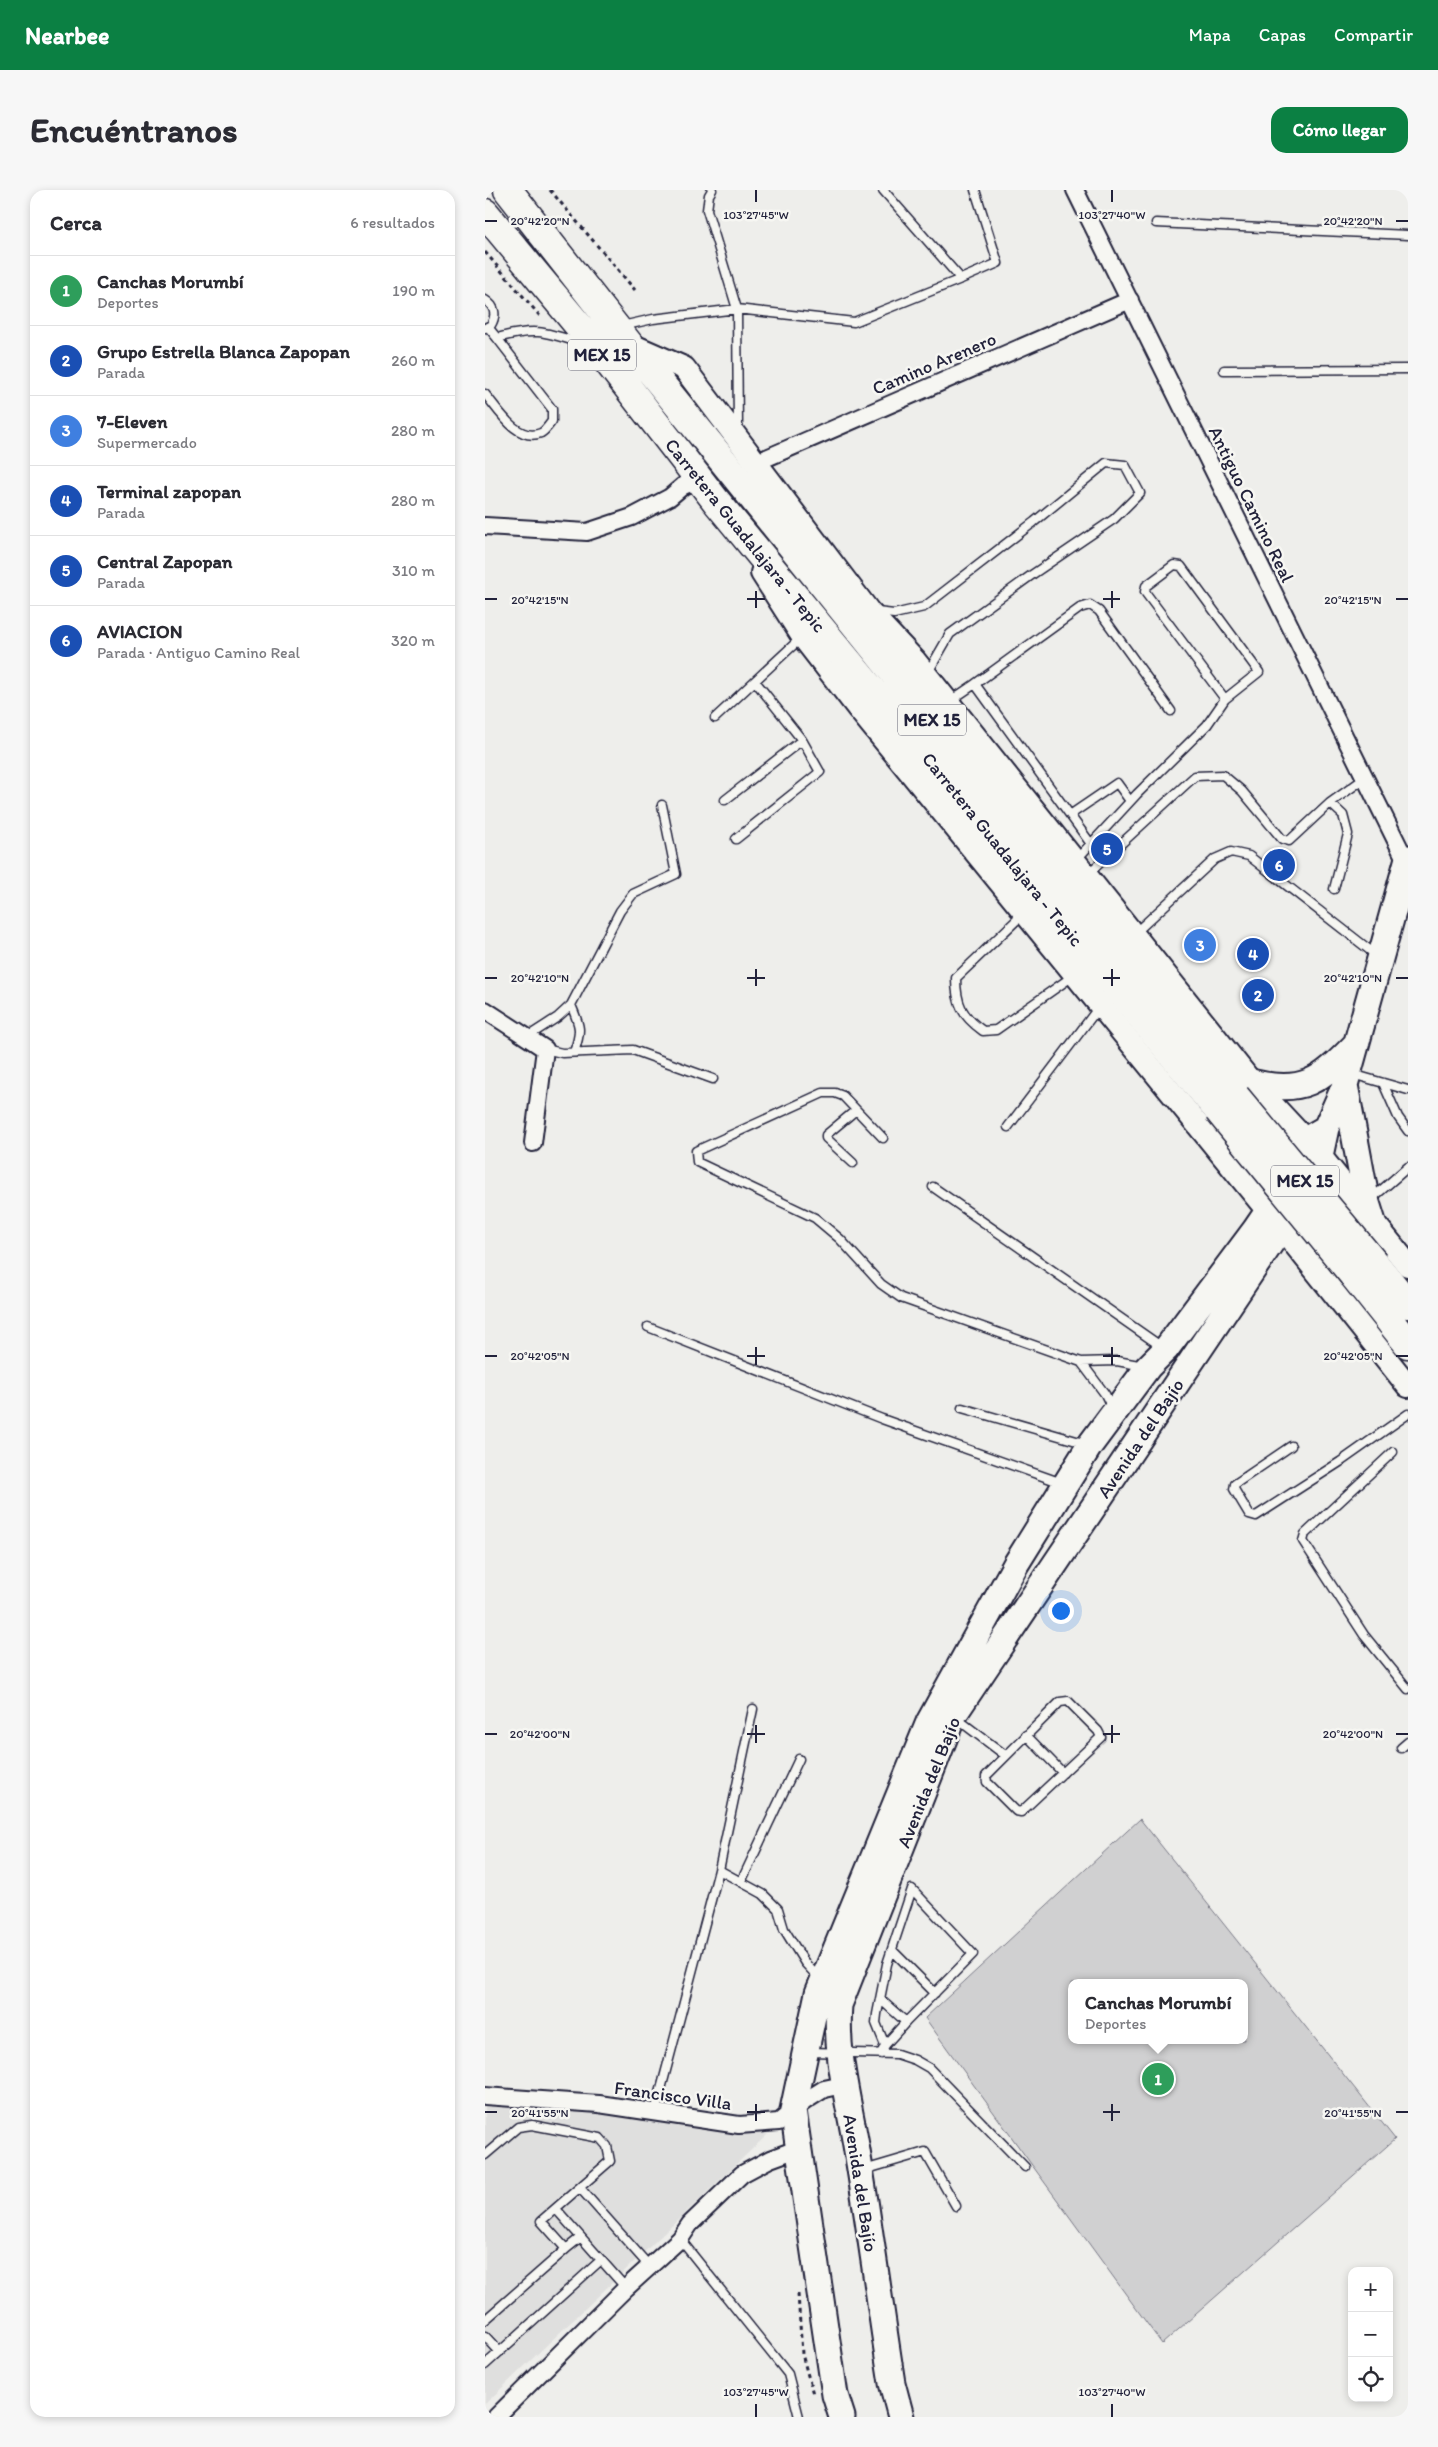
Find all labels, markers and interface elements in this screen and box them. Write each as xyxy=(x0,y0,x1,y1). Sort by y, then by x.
text: Nearbee xyxy=(25,21,109,50)
text: Mapa xyxy=(1189,24,1231,46)
text: Capas xyxy=(1259,24,1306,46)
text: Compartir xyxy=(1334,24,1413,46)
button: Cómo llegar xyxy=(1271,107,1408,153)
text: Encuéntranos xyxy=(30,109,238,151)
text: 103°27'45"W xyxy=(723,208,789,222)
text: 103°27'40"W xyxy=(1079,208,1145,222)
text: Cerca xyxy=(50,210,102,235)
text: 6 resultados xyxy=(350,213,435,232)
text: 20°42'20"N xyxy=(510,214,570,228)
text: 20°42'20"N xyxy=(1323,214,1383,228)
text: Canchas Morumbí xyxy=(97,270,244,293)
text: 1 xyxy=(62,281,70,300)
text: 190 m xyxy=(392,281,435,300)
text: Deportes xyxy=(97,293,159,312)
street label: Camino Arenero xyxy=(869,327,1000,400)
text: Grupo Estrella Blanca Zapopan xyxy=(97,340,350,363)
road number: MEX 15 xyxy=(568,340,636,370)
text: 2 xyxy=(62,351,70,370)
text: 260 m xyxy=(391,351,435,370)
text: Parada xyxy=(97,363,145,382)
text: 7-Eleven xyxy=(97,410,168,433)
text: 3 xyxy=(62,421,70,440)
text: 280 m xyxy=(391,421,435,440)
street label: Antiguo Camino Real xyxy=(1204,422,1300,587)
text: Supermercado xyxy=(97,433,197,452)
street label: Carretera Guadalajara - Tepic xyxy=(660,434,831,637)
text: Terminal zapopan xyxy=(97,480,241,503)
text: 4 xyxy=(61,491,71,510)
text: 280 m xyxy=(391,491,435,510)
text: Parada xyxy=(97,503,145,522)
text: Central Zapopan xyxy=(97,550,233,573)
text: 5 xyxy=(62,561,70,580)
text: 310 m xyxy=(392,561,435,580)
text: Parada xyxy=(97,573,145,592)
text: 20°42'15"N xyxy=(511,593,569,607)
text: 20°42'15"N xyxy=(1324,593,1382,607)
text: AVIACION xyxy=(97,620,183,643)
text: 6 xyxy=(62,631,70,650)
text: 320 m xyxy=(391,631,435,650)
text: Parada · Antiguo Camino Real xyxy=(97,643,300,662)
road number: MEX 15 xyxy=(898,704,966,736)
street label: Carretera Guadalajara - Tepic xyxy=(917,748,1088,951)
pin: 5 xyxy=(1091,830,1123,868)
pin: 6 xyxy=(1263,846,1295,884)
pin: 3 xyxy=(1184,926,1216,964)
pin: 4 xyxy=(1237,935,1269,973)
text: 20°42'10"N xyxy=(511,971,569,985)
text: 20°42'10"N xyxy=(1324,971,1382,985)
pin: 2 xyxy=(1242,976,1274,1014)
road number: MEX 15 xyxy=(1271,1166,1339,1196)
text: 20°42'05"N xyxy=(510,1349,570,1363)
text: 20°42'05"N xyxy=(1323,1349,1383,1363)
street label: Avenida del Bajío xyxy=(1092,1374,1189,1502)
your location xyxy=(1048,1598,1074,1624)
street label: Avenida del Bajío xyxy=(892,1713,965,1851)
text: 20°42'00"N xyxy=(510,1727,570,1741)
text: 20°42'00"N xyxy=(1323,1727,1383,1741)
popup xyxy=(1068,1979,1248,2044)
text: Canchas Morumbí xyxy=(1085,1991,1231,2014)
text: Deportes xyxy=(1085,2014,1146,2033)
pin: 1 xyxy=(1142,2060,1174,2098)
street label: Francisco Villa xyxy=(613,2076,733,2115)
text: 20°41'55"N xyxy=(511,2106,569,2120)
text: 20°41'55"N xyxy=(1324,2106,1382,2120)
street label: Avenida del Bajío xyxy=(838,2113,883,2254)
map controls xyxy=(1348,2267,1393,2402)
button: + xyxy=(1348,2267,1393,2312)
button: − xyxy=(1348,2312,1393,2357)
button: locate xyxy=(1348,2357,1393,2402)
text: 103°27'45"W xyxy=(723,2385,789,2399)
text: 103°27'40"W xyxy=(1079,2385,1145,2399)

